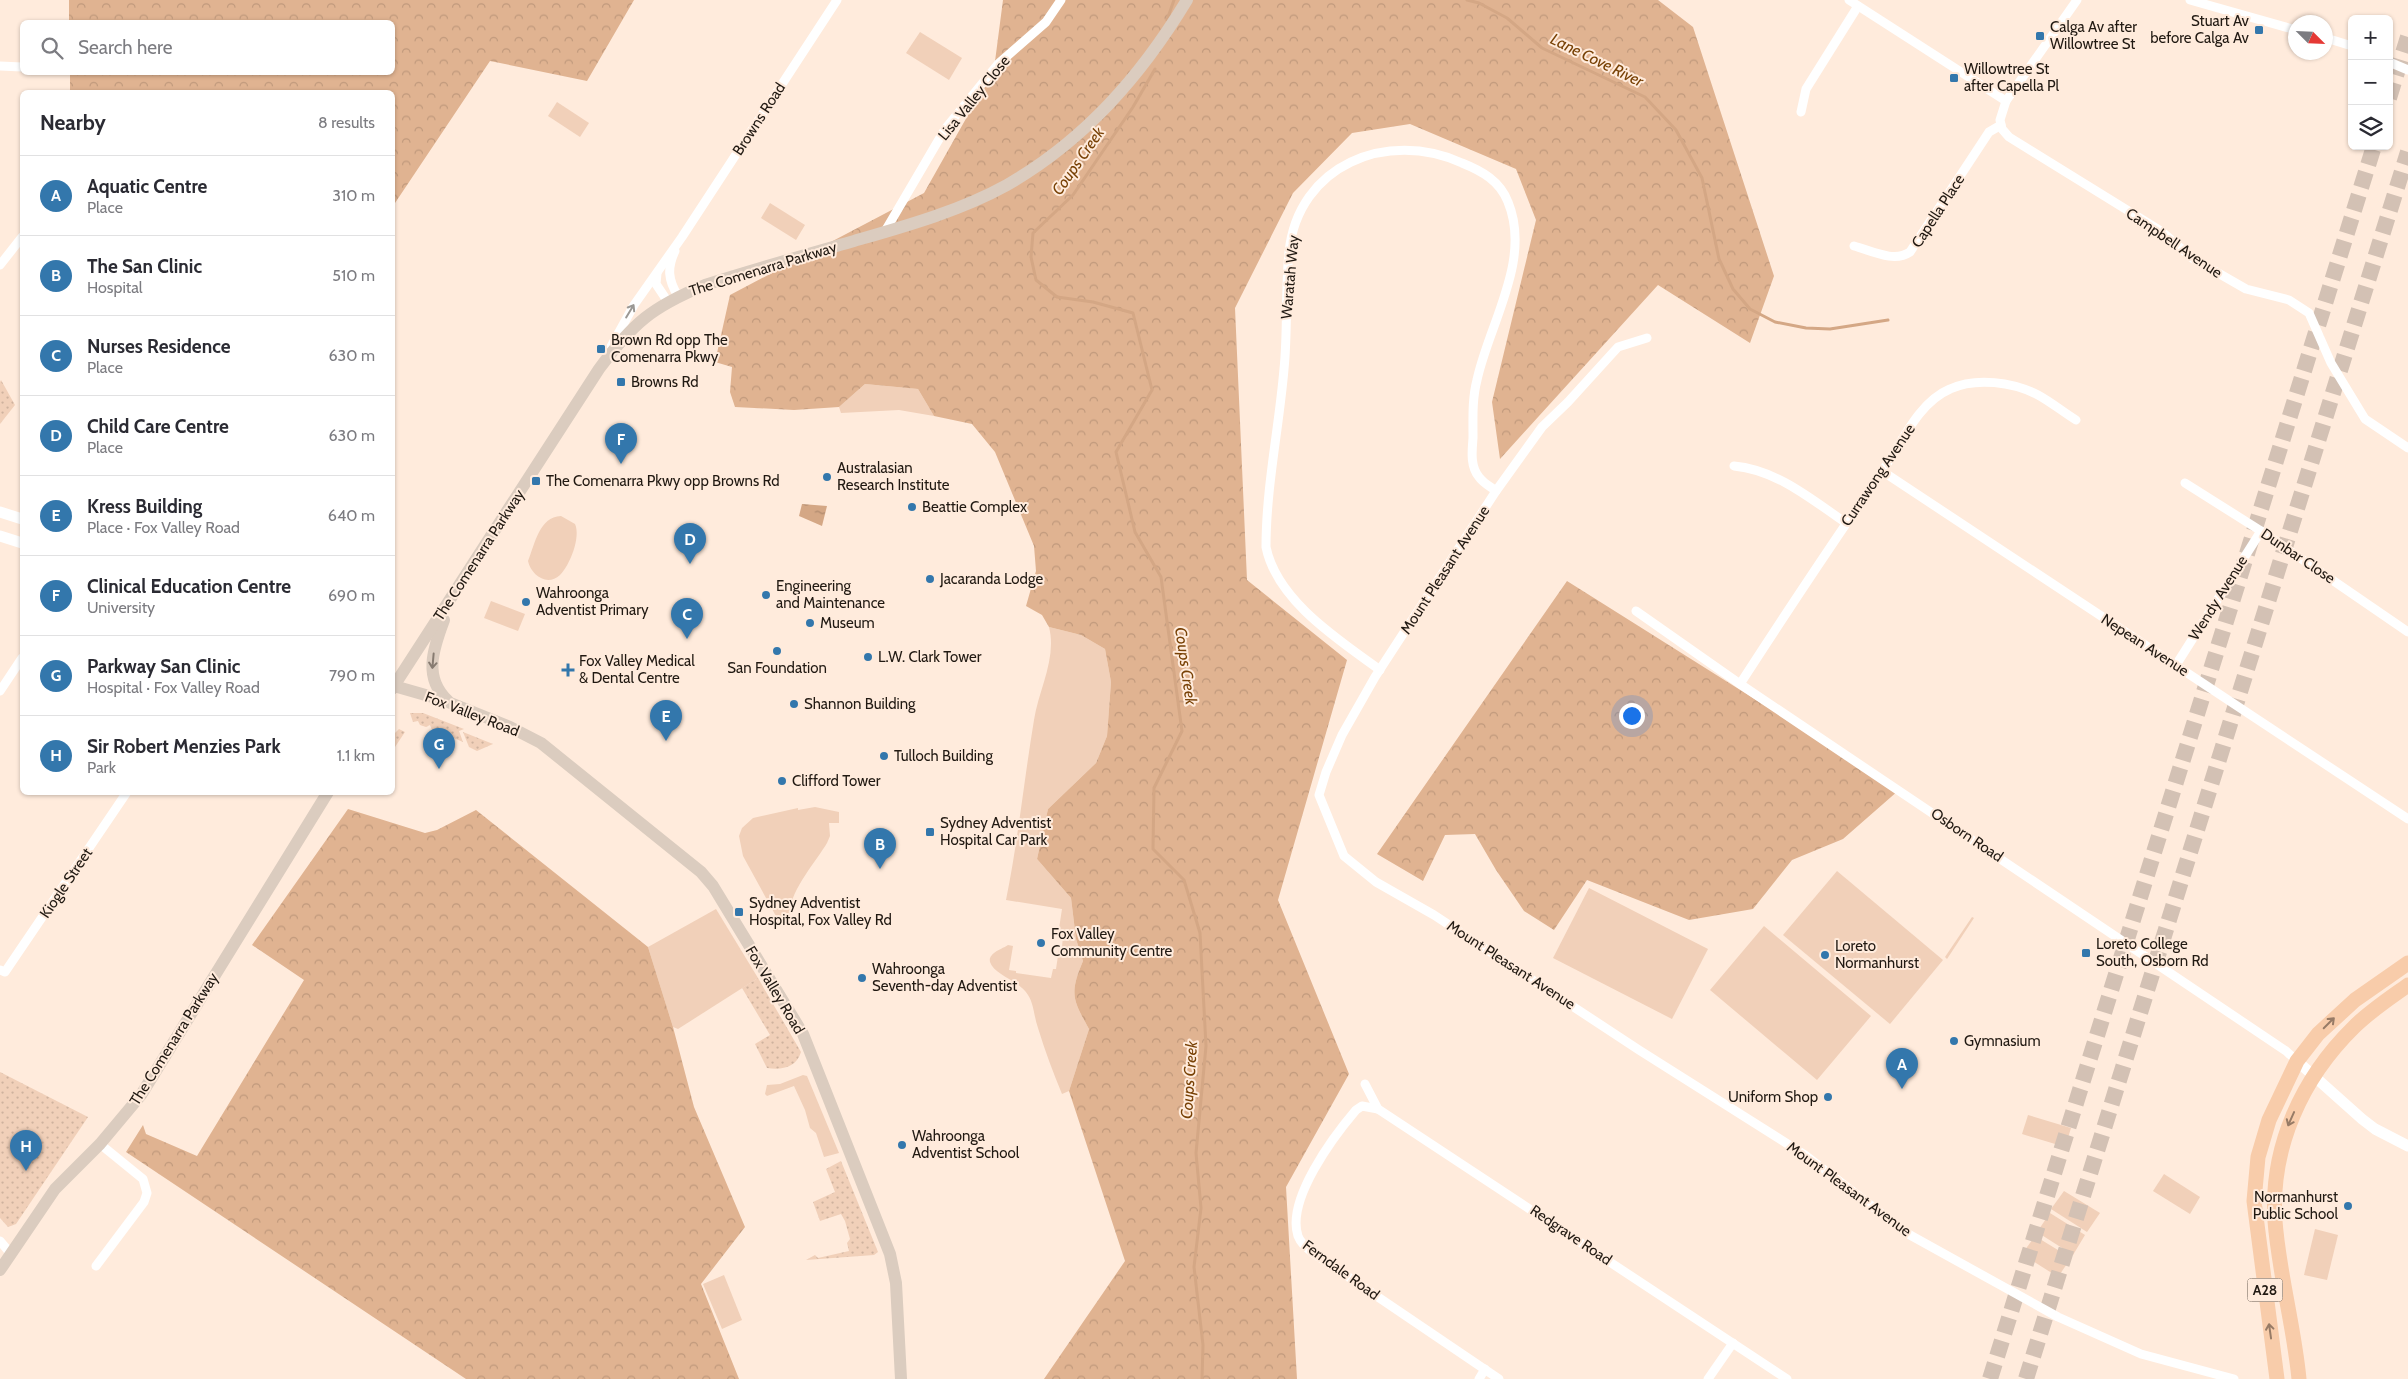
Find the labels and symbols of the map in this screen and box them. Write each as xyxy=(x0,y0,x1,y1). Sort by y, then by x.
place label: Stuart Av before Calga Av xyxy=(2150,12,2250,47)
north arrow xyxy=(2288,15,2333,60)
place label: Calga Av after Willowtree St xyxy=(2050,18,2137,53)
marker: Stuart Av before Calga Av xyxy=(2253,24,2265,36)
water label: Lane Cove River xyxy=(1547,29,1647,91)
marker: Calga Av after Willowtree St xyxy=(2034,30,2046,42)
street label: Lisa Valley Close xyxy=(934,52,1014,144)
place label: Willowtree St after Capella Pl xyxy=(1964,60,2060,95)
marker: Willowtree St after Capella Pl xyxy=(1948,72,1960,84)
street label: Browns Road xyxy=(729,79,789,159)
water label: Coups Creek xyxy=(1048,123,1109,198)
street label: Capella Place xyxy=(1908,171,1969,251)
street label: Campbell Avenue xyxy=(2123,204,2226,282)
street label: Waratah Way xyxy=(1277,234,1303,320)
street label: The Comenarra Parkway xyxy=(687,238,839,300)
one-way arrow xyxy=(626,304,636,319)
place label: Brown Rd opp The Comenarra Pkwy xyxy=(611,331,728,366)
marker: Brown Rd opp The Comenarra Pkwy xyxy=(595,343,607,355)
place label: Browns Rd xyxy=(631,373,699,391)
marker: Browns Rd xyxy=(615,376,627,388)
street label: Currawong Avenue xyxy=(1837,420,1919,529)
pin: F xyxy=(605,423,637,464)
place label: Australasian Research Institute xyxy=(837,459,950,494)
marker: Australasian Research Institute xyxy=(821,471,833,483)
place label: The Comenarra Pkwy opp Browns Rd xyxy=(546,472,780,490)
marker: The Comenarra Pkwy opp Browns Rd xyxy=(530,475,542,487)
street label: The Comenarra Parkway xyxy=(430,486,528,624)
place label: Beattie Complex xyxy=(922,498,1027,516)
marker: Beattie Complex xyxy=(906,501,918,513)
street label: Mount Pleasant Avenue xyxy=(1397,502,1493,638)
pin: D xyxy=(674,523,706,564)
street label: Dunbar Close xyxy=(2258,525,2339,588)
street label: Wendy Avenue xyxy=(2185,552,2251,644)
place label: Jacaranda Lodge xyxy=(939,570,1043,588)
marker: Jacaranda Lodge xyxy=(924,573,936,585)
place label: Engineering and Maintenance xyxy=(776,577,885,612)
place label: Wahroonga Adventist Primary xyxy=(536,584,649,619)
marker: Engineering and Maintenance xyxy=(760,589,772,601)
marker: Wahroonga Adventist Primary xyxy=(520,596,532,608)
pin: C xyxy=(671,598,703,639)
street label: Nepean Avenue xyxy=(2098,610,2192,680)
place label: Museum xyxy=(820,614,875,632)
marker: Museum xyxy=(804,617,816,629)
water label: Coups Creek xyxy=(1171,626,1201,707)
marker: San Foundation xyxy=(771,645,783,657)
place label: L.W. Clark Tower xyxy=(878,648,982,666)
marker: L.W. Clark Tower xyxy=(862,651,874,663)
place label: Fox Valley Medical & Dental Centre xyxy=(579,652,695,687)
one-way arrow xyxy=(429,653,438,669)
place label: San Foundation xyxy=(727,659,827,677)
marker: Fox Valley Medical & Dental Centre xyxy=(561,663,575,677)
street label: Fox Valley Road xyxy=(422,688,522,740)
place label: Shannon Building xyxy=(804,695,916,713)
marker: Shannon Building xyxy=(788,698,800,710)
pin: E xyxy=(650,700,682,741)
your location xyxy=(1619,703,1645,729)
pin: G xyxy=(423,728,455,769)
place label: Tulloch Building xyxy=(894,747,993,765)
marker: Tulloch Building xyxy=(878,750,890,762)
place label: Clifford Tower xyxy=(792,772,881,790)
marker: Clifford Tower xyxy=(776,775,788,787)
street label: Osborn Road xyxy=(1927,804,2007,866)
place label: Sydney Adventist Hospital Car Park xyxy=(940,814,1051,849)
marker: Sydney Adventist Hospital Car Park xyxy=(924,826,936,838)
pin: B xyxy=(864,828,896,869)
street label: Kiogle Street xyxy=(36,844,96,922)
place label: Sydney Adventist Hospital, Fox Valley Rd xyxy=(749,894,892,929)
marker: Sydney Adventist Hospital, Fox Valley Rd xyxy=(733,906,745,918)
street label: Mount Pleasant Avenue xyxy=(1443,917,1579,1013)
place label: Fox Valley Community Centre xyxy=(1051,925,1173,960)
place label: Loreto College South, Osborn Rd xyxy=(2096,935,2209,970)
marker: Fox Valley Community Centre xyxy=(1035,937,1047,949)
place label: Loreto Normanhurst xyxy=(1835,937,1919,972)
street label: Fox Valley Road xyxy=(742,943,808,1037)
marker: Loreto College South, Osborn Rd xyxy=(2080,947,2092,959)
marker: Loreto Normanhurst xyxy=(1819,949,1831,961)
place label: Wahroonga Seventh-day Adventist xyxy=(872,960,1017,995)
street label: The Comenarra Parkway xyxy=(126,969,222,1109)
marker: Wahroonga Seventh-day Adventist xyxy=(856,972,868,984)
one-way arrow xyxy=(2322,1018,2334,1030)
place label: Gymnasium xyxy=(1964,1032,2041,1050)
marker: Gymnasium xyxy=(1948,1035,1960,1047)
water label: Coups Creek xyxy=(1177,1039,1201,1120)
pin: A xyxy=(1886,1048,1918,1089)
place label: Uniform Shop xyxy=(1728,1088,1818,1106)
marker: Uniform Shop xyxy=(1822,1091,1834,1103)
one-way arrow xyxy=(2286,1111,2296,1126)
place label: Wahroonga Adventist School xyxy=(912,1127,1020,1162)
pin: H xyxy=(10,1130,42,1171)
street label: Mount Pleasant Avenue xyxy=(1783,1138,1915,1240)
marker: Wahroonga Adventist School xyxy=(896,1139,908,1151)
place label: Normanhurst Public School xyxy=(2253,1188,2338,1223)
marker: Normanhurst Public School xyxy=(2342,1200,2354,1212)
street label: Redgrave Road xyxy=(1527,1201,1615,1269)
street label: Ferndale Road xyxy=(1299,1236,1383,1304)
road number: A28 xyxy=(2248,1278,2282,1302)
one-way arrow xyxy=(2265,1323,2275,1339)

